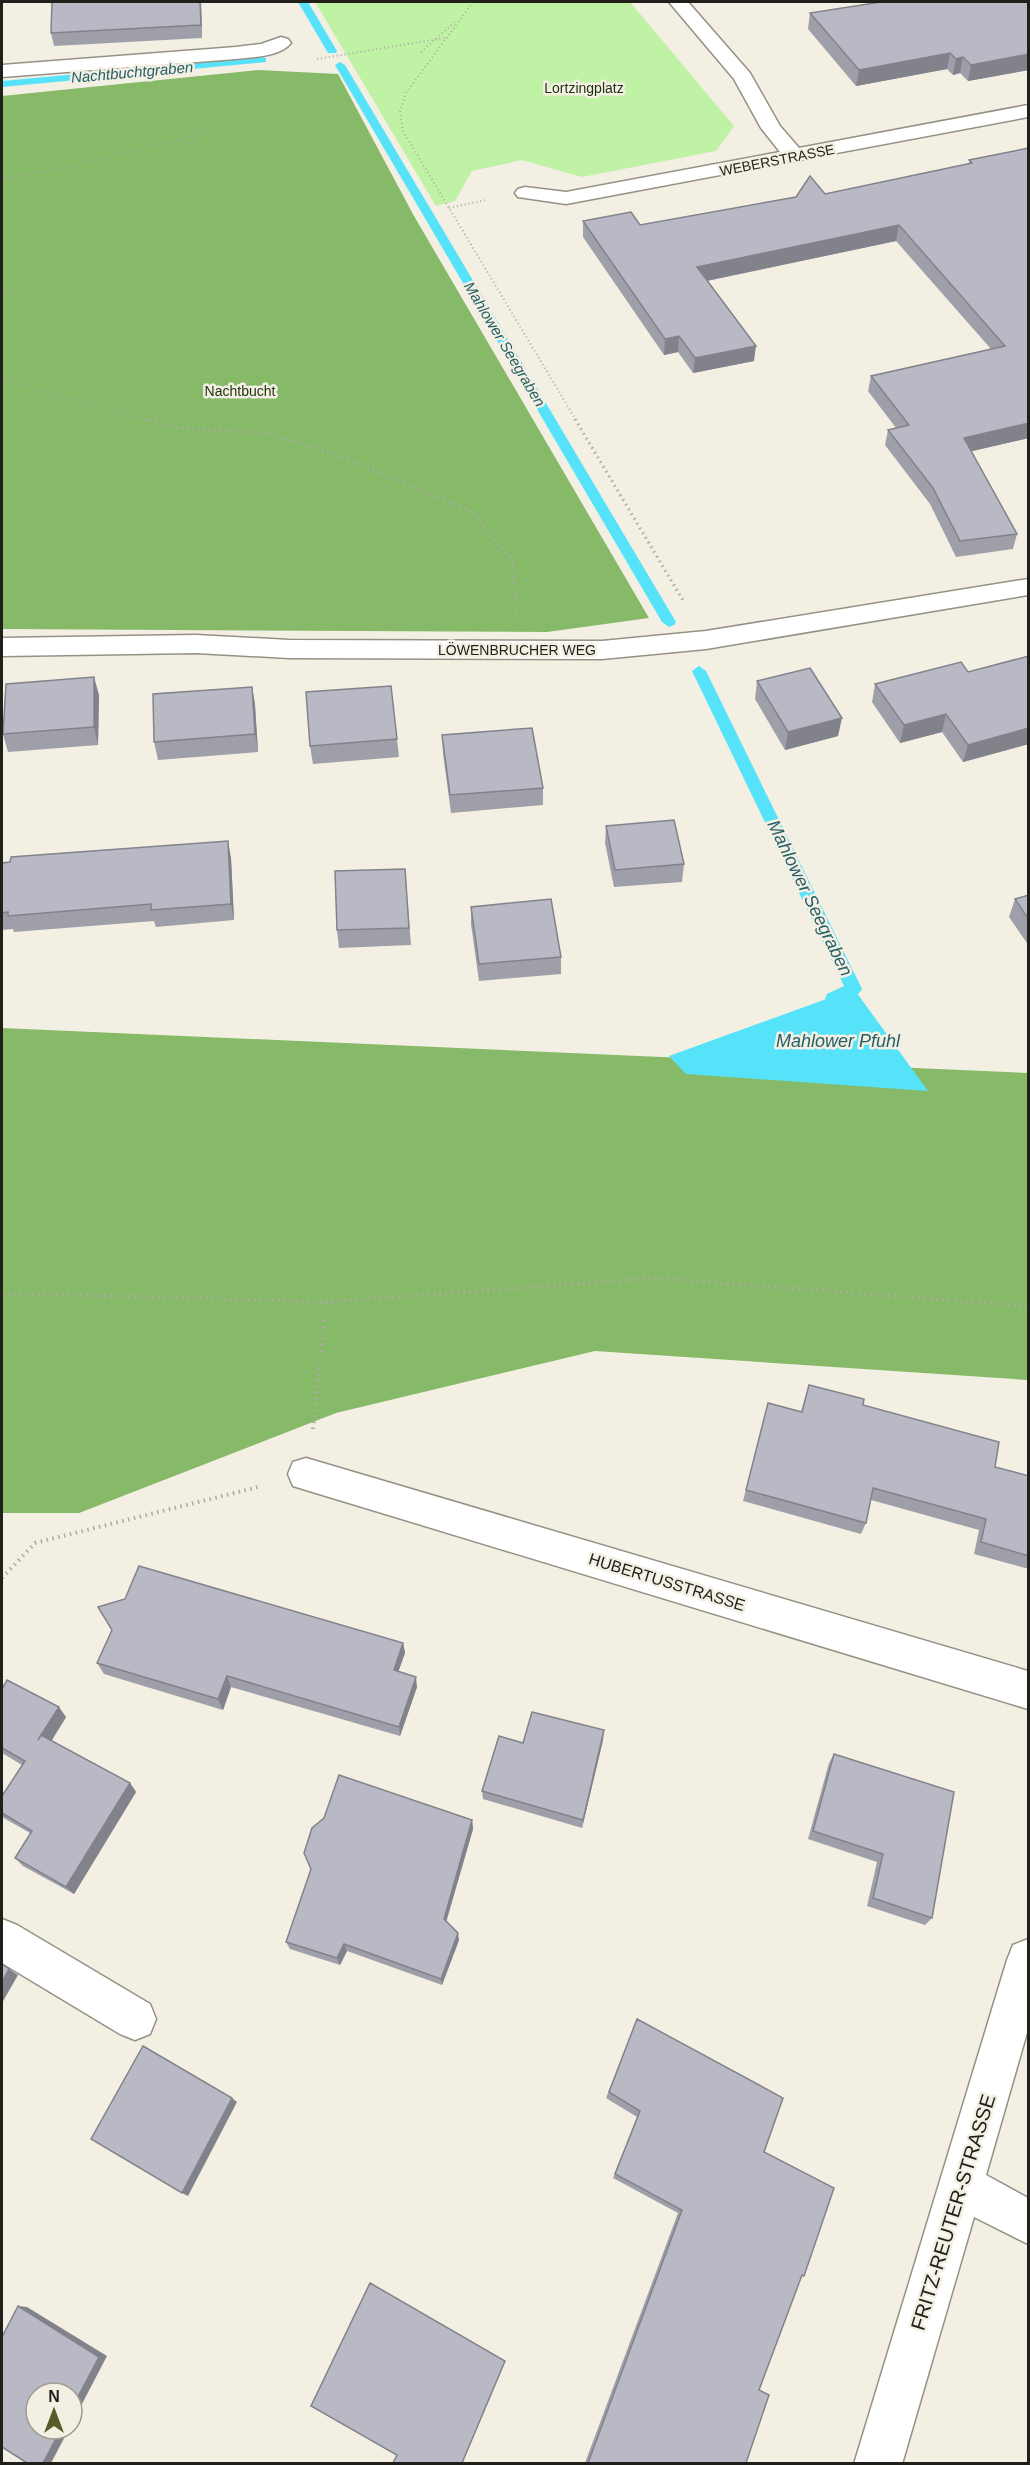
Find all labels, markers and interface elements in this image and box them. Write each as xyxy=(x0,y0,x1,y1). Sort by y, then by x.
water label: Nachtbuchtgraben xyxy=(70,58,194,86)
park label: Lortzingplatz xyxy=(544,80,624,96)
street label: WEBERSTRASSE xyxy=(718,141,836,179)
water label: Mahlower Seegraben xyxy=(461,279,549,409)
park label: Nachtbucht xyxy=(205,383,276,399)
street label: LÖWENBRUCHER WEG xyxy=(438,641,596,658)
water label: Mahlower Seegraben xyxy=(764,817,856,979)
water label: Mahlower Pfuhl xyxy=(776,1031,901,1051)
street label: HUBERTUSSTRASSE xyxy=(587,1550,747,1614)
street label: FRITZ-REUTER-STRASSE xyxy=(907,2091,999,2333)
north arrow xyxy=(24,2381,84,2441)
text: N xyxy=(48,2388,60,2405)

